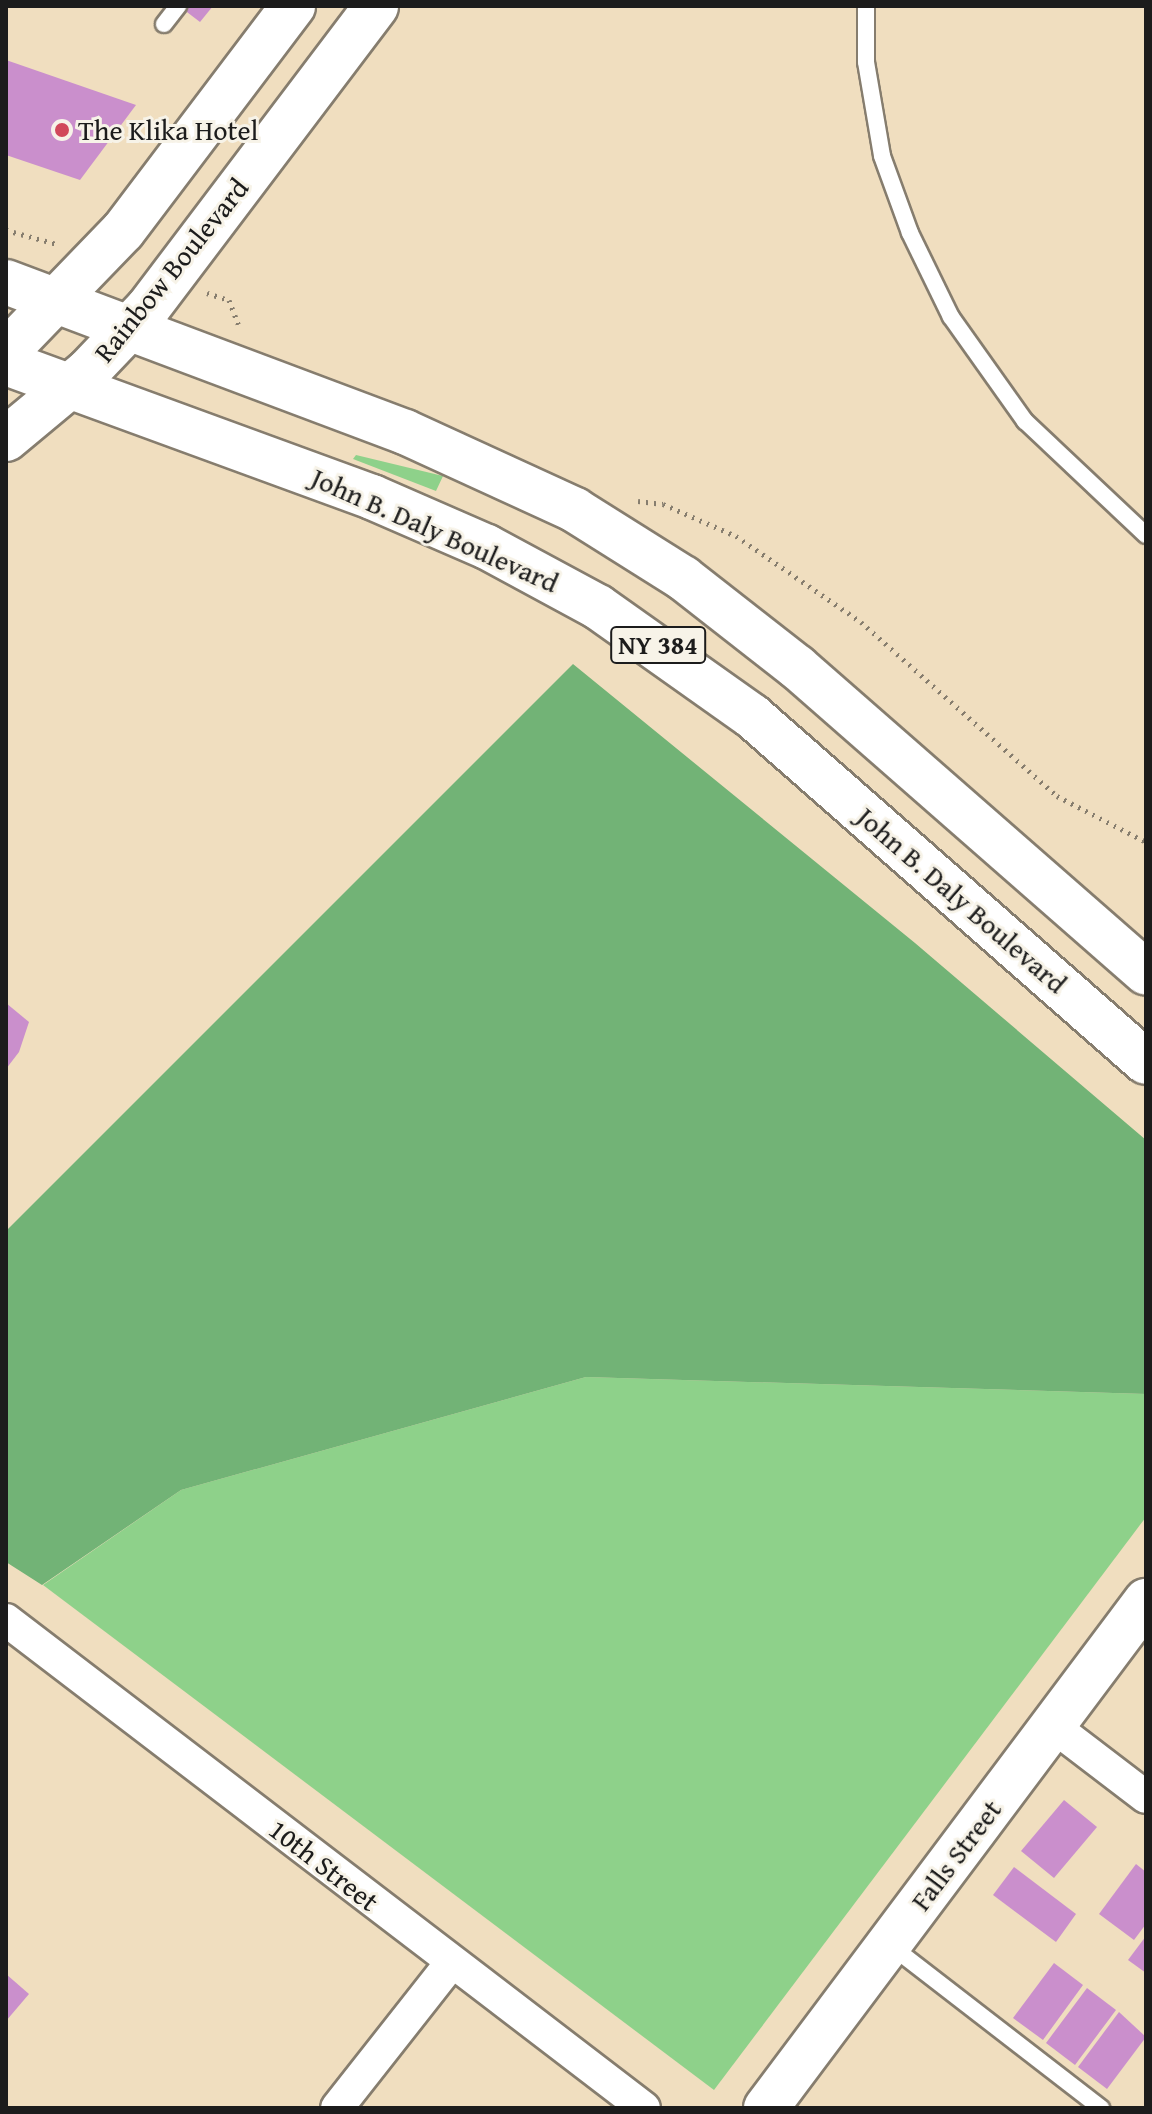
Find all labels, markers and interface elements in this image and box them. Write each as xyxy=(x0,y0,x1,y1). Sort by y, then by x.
place label: The Klika Hotel xyxy=(78,113,258,147)
marker: The Klika Hotel xyxy=(53,121,71,139)
street label: Rainbow Boulevard xyxy=(87,171,255,369)
street label: John B. Daly Boulevard xyxy=(306,460,564,600)
road number: NY 384 xyxy=(610,623,706,667)
street label: John B. Daly Boulevard xyxy=(850,800,1074,1000)
street label: Falls Street xyxy=(904,1793,1008,1917)
street label: 10th Street xyxy=(263,1812,385,1918)

